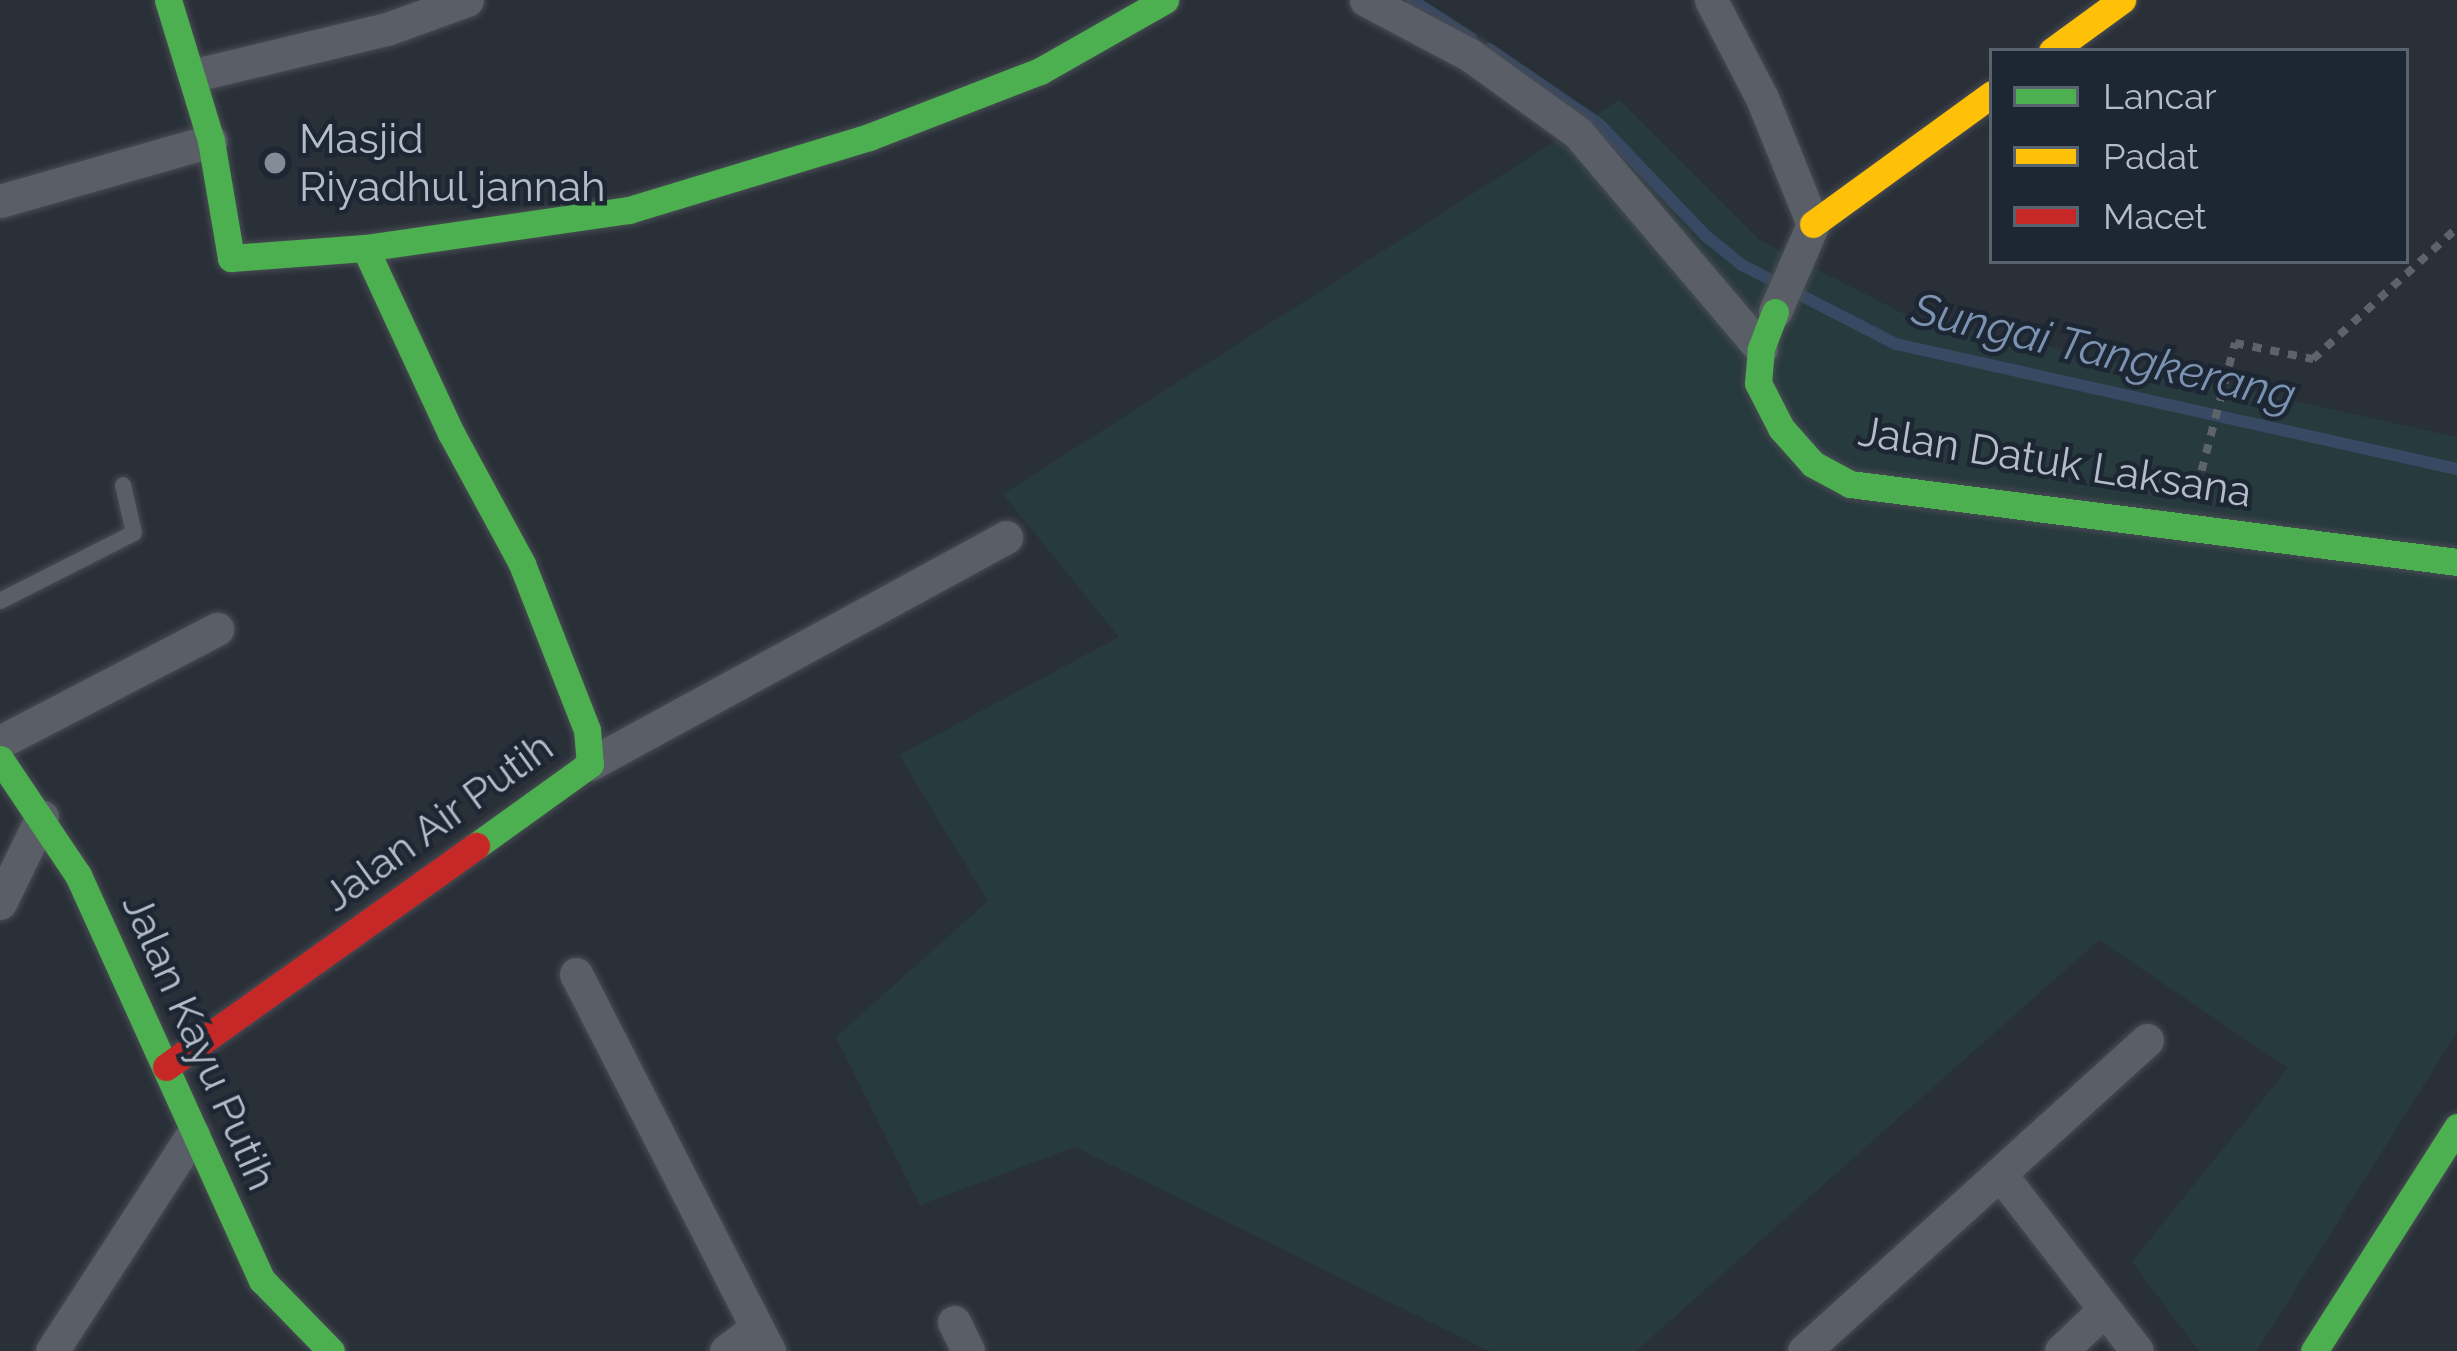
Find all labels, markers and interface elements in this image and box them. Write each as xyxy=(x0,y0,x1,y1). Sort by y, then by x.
legend xyxy=(1989,48,2409,264)
text: Lancar xyxy=(2103,75,2217,117)
place label: Masjid Riyadhul jannah xyxy=(299,114,607,213)
text: Padat xyxy=(2103,135,2199,177)
marker: Masjid Riyadhul jannah xyxy=(262,150,288,176)
text: Macet xyxy=(2103,195,2207,237)
water label: Sungai Tangkerang xyxy=(1906,281,2302,423)
street label: Jalan Datuk Laksana xyxy=(1855,406,2255,518)
street label: Jalan Air Putih xyxy=(312,721,564,923)
street label: Jalan Kayu Putih xyxy=(111,886,287,1198)

